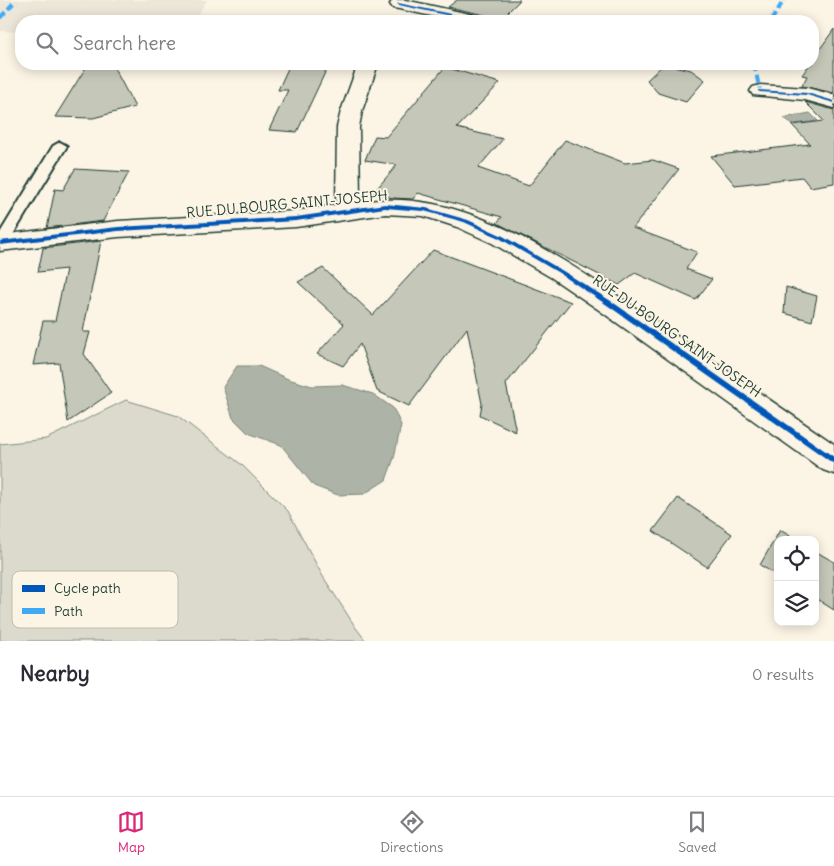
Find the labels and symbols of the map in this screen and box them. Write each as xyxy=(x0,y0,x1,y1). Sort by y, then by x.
street label: RUE DU BOURG SAINT-JOSEPH xyxy=(186,186,388,222)
street label: RUE DU BOURG SAINT-JOSEPH xyxy=(589,271,765,401)
legend xyxy=(12,571,178,628)
text: Cycle path xyxy=(54,579,121,597)
text: Path xyxy=(54,602,83,620)

